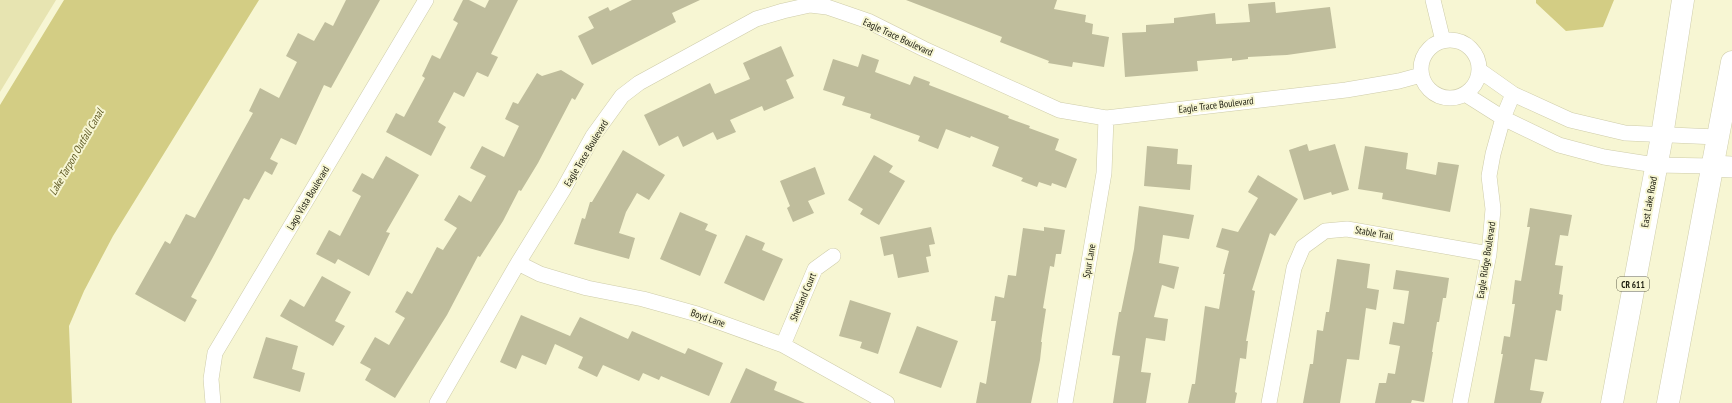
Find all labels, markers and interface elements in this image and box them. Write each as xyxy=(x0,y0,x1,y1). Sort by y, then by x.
street label: Eagle Trace Boulevard xyxy=(861,15,935,59)
street label: Eagle Trace Boulevard xyxy=(1178,94,1254,116)
water label: Lake Tarpon Outfall Canal xyxy=(46,105,107,198)
street label: Eagle Trace Boulevard xyxy=(561,117,611,189)
street label: Lago Vista Boulevard xyxy=(284,164,332,232)
street label: East Lake Road xyxy=(1638,175,1660,229)
street label: Eagle Ridge Boulevard xyxy=(1474,221,1498,299)
street label: Stable Trail xyxy=(1354,223,1395,243)
street label: Spur Lane xyxy=(1080,243,1098,279)
street label: Shetland Court xyxy=(787,271,819,323)
road number: CR 611 xyxy=(1617,277,1649,291)
street label: Boyd Lane xyxy=(689,306,727,330)

